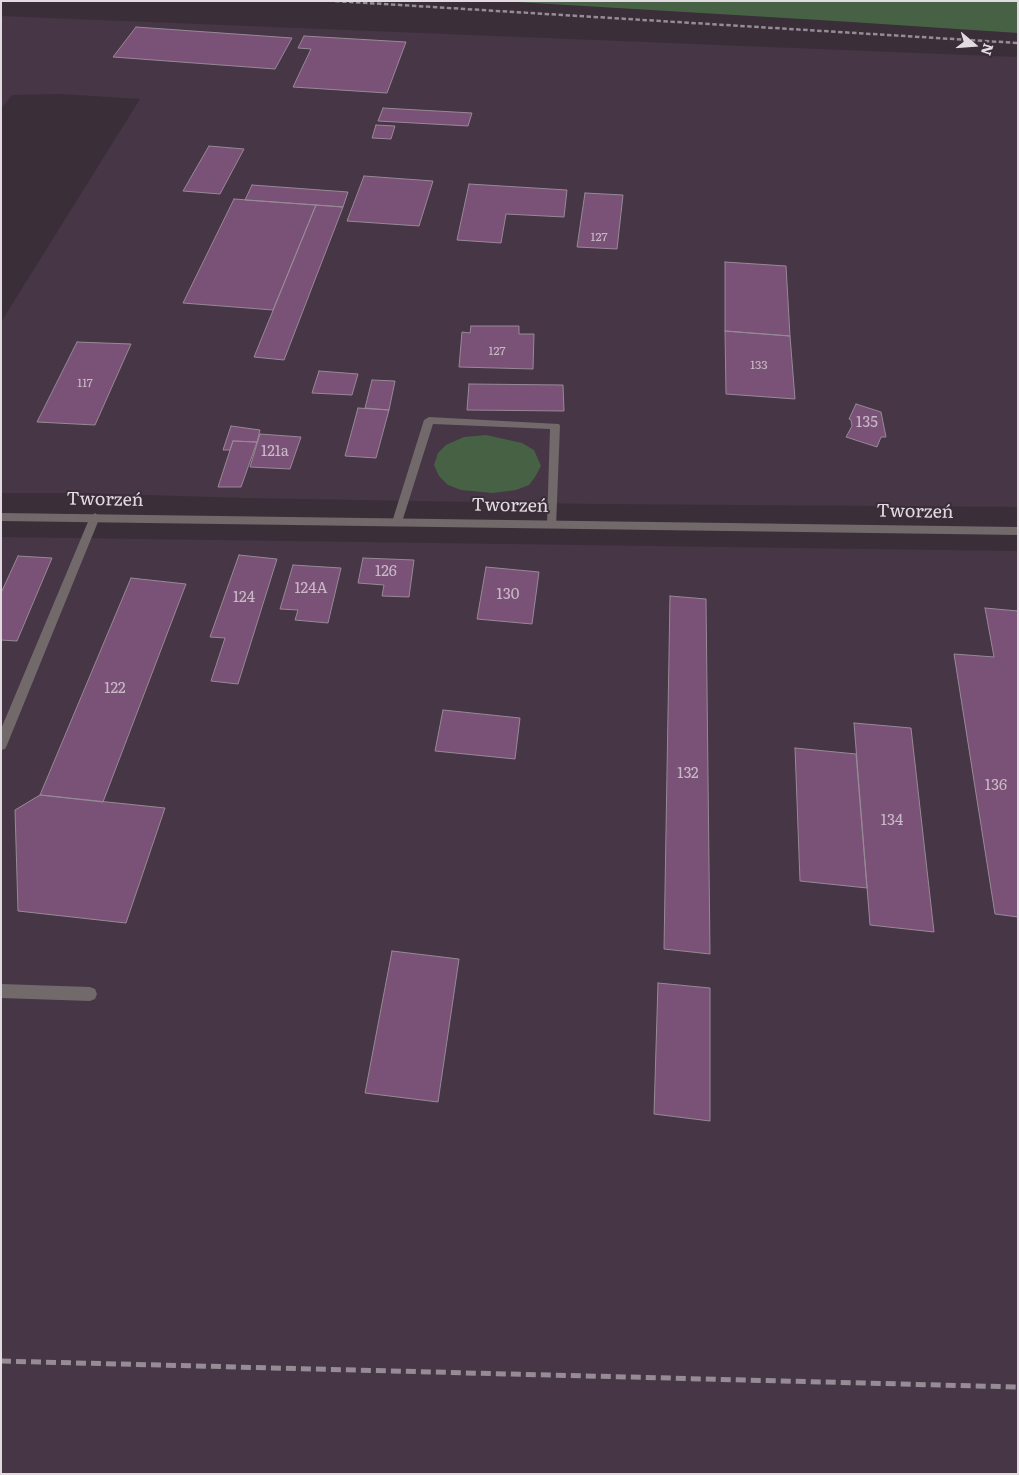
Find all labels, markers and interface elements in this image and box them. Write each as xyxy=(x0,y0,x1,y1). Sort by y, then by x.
north arrow xyxy=(949,20,999,70)
text: N xyxy=(977,41,1000,58)
house number: 127 xyxy=(591,230,607,244)
house number: 127 xyxy=(489,344,505,358)
house number: 133 xyxy=(750,358,768,372)
house number: 117 xyxy=(77,376,93,390)
house number: 135 xyxy=(856,414,878,432)
house number: 121a xyxy=(261,443,289,461)
street label: Tworzeń xyxy=(66,489,144,511)
street label: Tworzeń xyxy=(471,495,549,517)
street label: Tworzeń xyxy=(876,501,954,523)
house number: 126 xyxy=(375,563,397,581)
house number: 124A xyxy=(295,580,327,598)
house number: 130 xyxy=(497,586,519,604)
house number: 124 xyxy=(233,589,255,607)
house number: 122 xyxy=(104,680,126,698)
house number: 132 xyxy=(677,765,699,783)
house number: 136 xyxy=(985,777,1007,795)
house number: 134 xyxy=(881,812,903,830)

